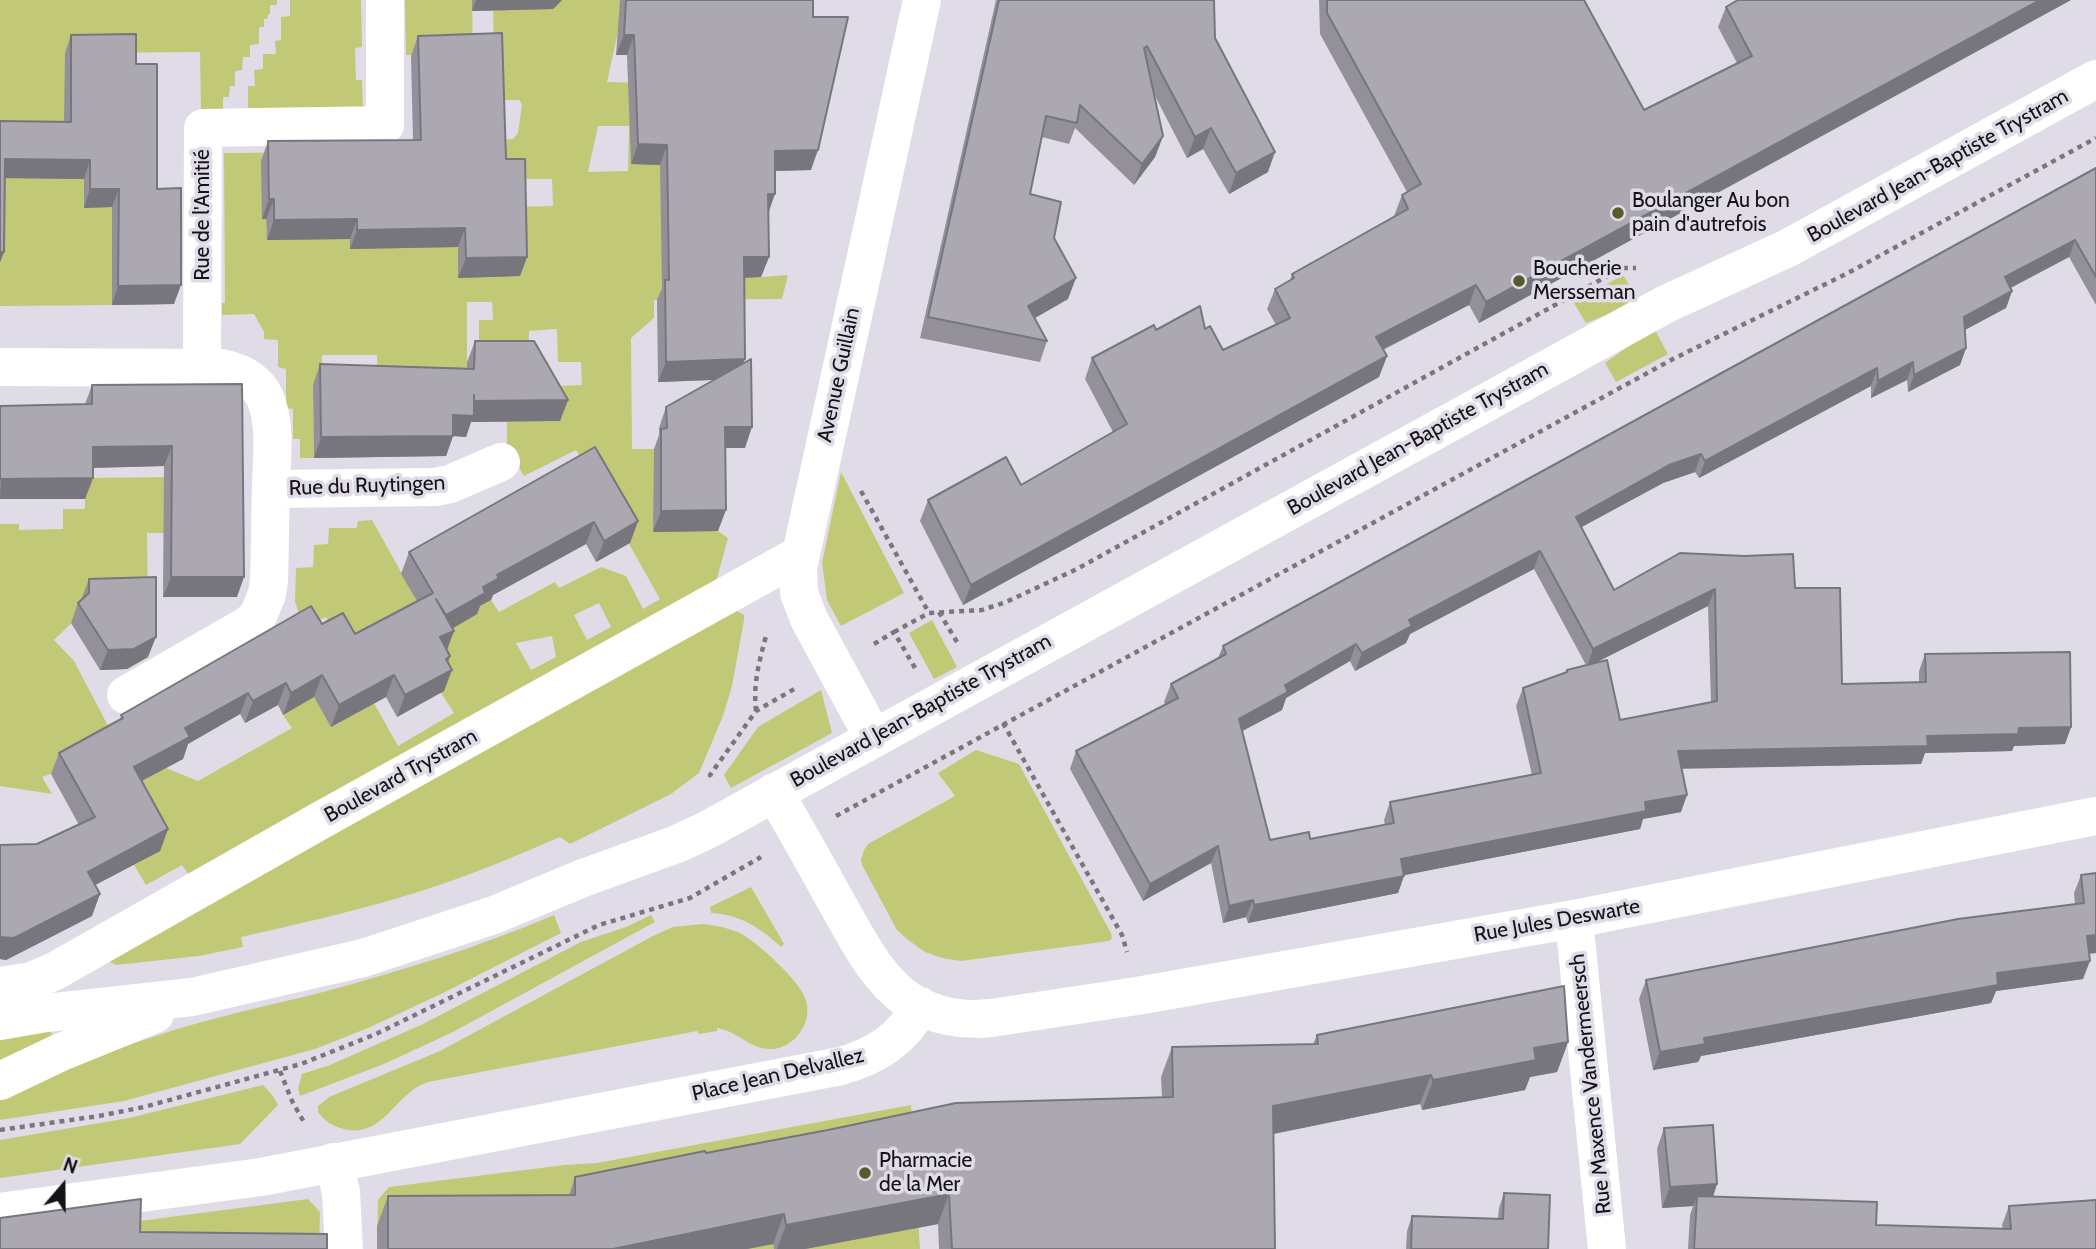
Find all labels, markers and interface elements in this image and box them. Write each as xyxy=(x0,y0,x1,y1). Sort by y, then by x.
street label: Boulevard Jean-Baptiste Trystram xyxy=(1803,84,2073,248)
street label: Rue de l'Amitié xyxy=(190,149,216,281)
place label: Boulanger Au bon pain d'autrefois xyxy=(1632,188,1790,238)
marker: Boulanger Au bon pain d'autrefois xyxy=(1610,205,1626,221)
place label: Boucherie Mersseman xyxy=(1533,256,1636,306)
marker: Boucherie Mersseman xyxy=(1511,273,1527,289)
street label: Avenue Guillain xyxy=(812,305,866,445)
street label: Boulevard Jean-Baptiste Trystram xyxy=(1283,357,1553,521)
street label: Rue du Ruytingen xyxy=(288,471,446,501)
street label: Boulevard Jean-Baptiste Trystram xyxy=(786,629,1056,793)
street label: Boulevard Trystram xyxy=(320,724,482,828)
street label: Rue Jules Deswarte xyxy=(1472,894,1642,948)
street label: Rue Maxence Vandermeersch xyxy=(1565,952,1617,1216)
street label: Place Jean Delvallez xyxy=(690,1043,866,1107)
place label: Pharmacie de la Mer xyxy=(879,1148,972,1198)
north arrow xyxy=(28,1151,98,1221)
text: N xyxy=(60,1153,81,1179)
marker: Pharmacie de la Mer xyxy=(857,1165,873,1181)

